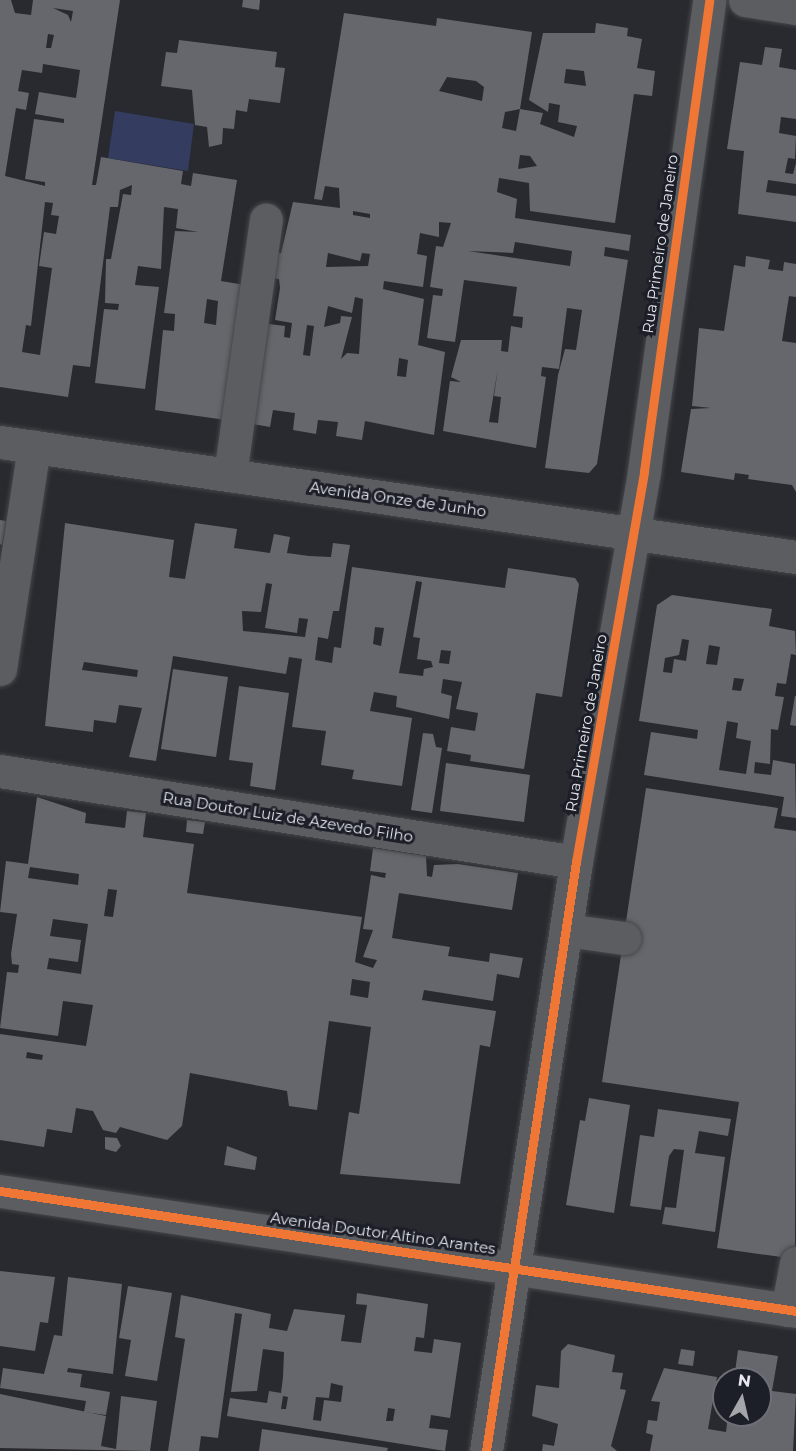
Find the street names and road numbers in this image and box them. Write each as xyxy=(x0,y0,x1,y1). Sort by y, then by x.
street label: Rua Primeiro de Janeiro xyxy=(639,154,681,334)
street label: Avenida Onze de Junho xyxy=(309,478,487,520)
street label: Rua Primeiro de Janeiro xyxy=(561,633,611,813)
street label: Rua Doutor Luiz de Azevedo Filho xyxy=(162,788,414,846)
street label: Avenida Doutor Altino Arantes xyxy=(269,1208,497,1258)

